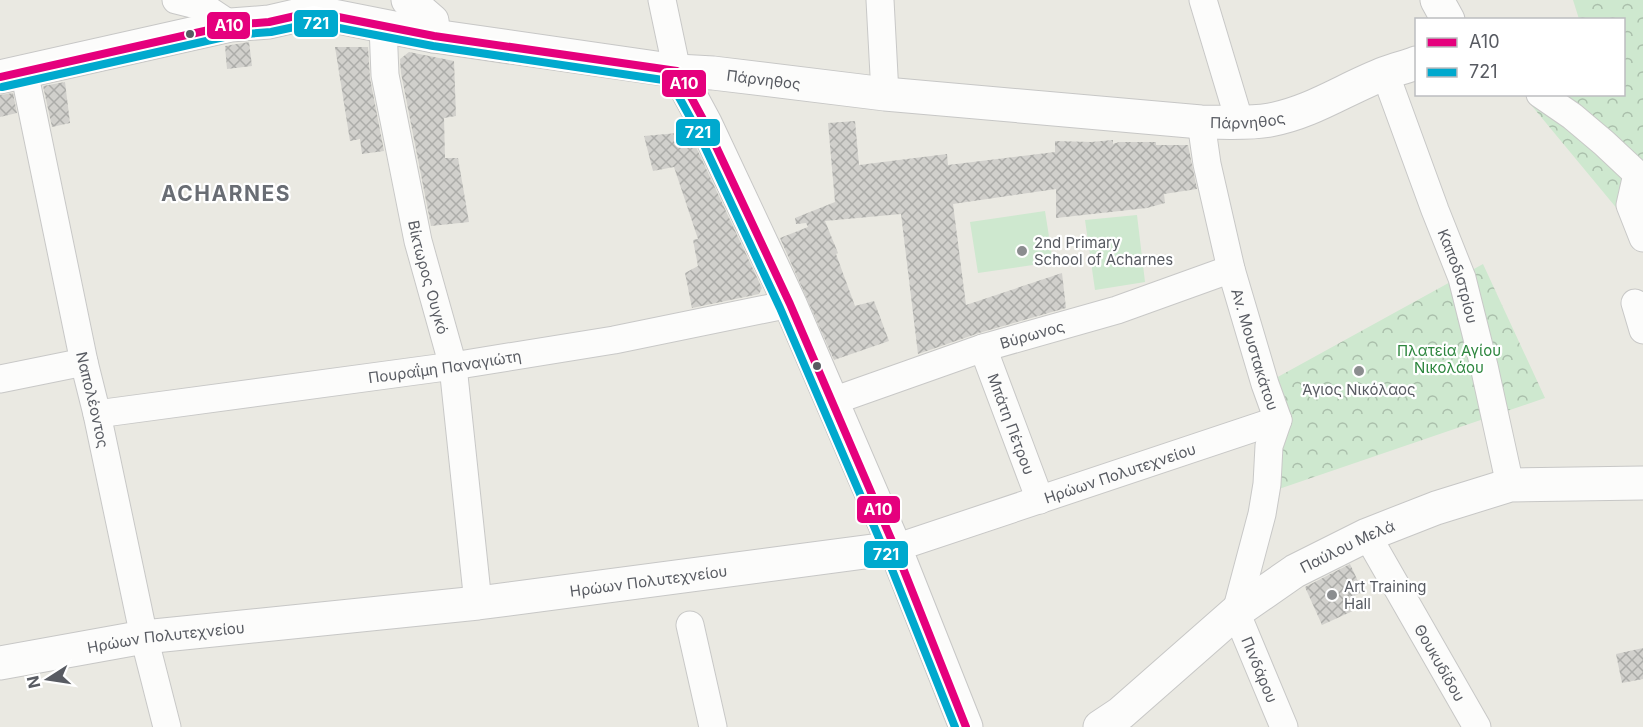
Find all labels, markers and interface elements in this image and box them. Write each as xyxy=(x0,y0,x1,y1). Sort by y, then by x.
line badge: 721 xyxy=(293,9,339,38)
line badge: Α10 xyxy=(206,11,251,40)
text: 721 xyxy=(303,13,329,33)
text: Α10 xyxy=(215,15,244,35)
legend xyxy=(1415,18,1625,96)
unlabelled marker xyxy=(184,28,196,40)
text: Α10 xyxy=(1469,31,1500,52)
text: 721 xyxy=(1469,61,1498,82)
street label: Πάρνηθος xyxy=(726,65,802,93)
line badge: Α10 xyxy=(661,69,707,98)
text: Α10 xyxy=(670,73,699,93)
street label: Πάρνηθος xyxy=(1210,108,1287,132)
line badge: 721 xyxy=(675,118,721,147)
text: 721 xyxy=(685,122,711,142)
district label: ACHARNES xyxy=(161,181,291,206)
street label: Βίκτωρος Ουγκό xyxy=(405,218,453,336)
street label: Καποδιστρίου xyxy=(1434,226,1482,325)
place label: 2nd Primary School of Acharnes xyxy=(1034,233,1173,269)
marker: 2nd Primary School of Acharnes xyxy=(1015,244,1029,258)
street label: Αν. Μουστακάτου xyxy=(1228,286,1283,413)
street label: Βύρωνος xyxy=(998,316,1066,352)
park label: Πλατεία Αγίου Νικολάου xyxy=(1397,341,1501,377)
street label: Πουραΐμη Παναγιώτη xyxy=(367,346,523,387)
street label: Ναπολέοντος xyxy=(73,350,113,450)
unlabelled marker xyxy=(811,360,823,372)
marker: Άγιος Νικόλαος xyxy=(1352,364,1366,378)
street label: Μπάτη Πέτρου xyxy=(984,371,1039,477)
place label: Άγιος Νικόλαος xyxy=(1302,380,1416,399)
street label: Ηρώων Πολυτεχνείου xyxy=(1042,439,1198,507)
line badge: Α10 xyxy=(856,495,901,524)
text: Α10 xyxy=(864,499,893,519)
street label: Παύλου Μελά xyxy=(1297,516,1397,577)
line badge: 721 xyxy=(863,540,909,569)
text: 721 xyxy=(873,544,899,564)
street label: Ηρώων Πολυτεχνείου xyxy=(569,561,728,600)
place label: Art Training Hall xyxy=(1344,577,1426,613)
marker: Art Training Hall xyxy=(1325,588,1339,602)
street label: Ηρώων Πολυτεχνείου xyxy=(86,617,245,657)
street label: Θουκυδίδου xyxy=(1411,621,1470,704)
street label: Πινδάρου xyxy=(1238,634,1282,705)
north arrow xyxy=(18,649,78,709)
text: N xyxy=(22,674,44,690)

